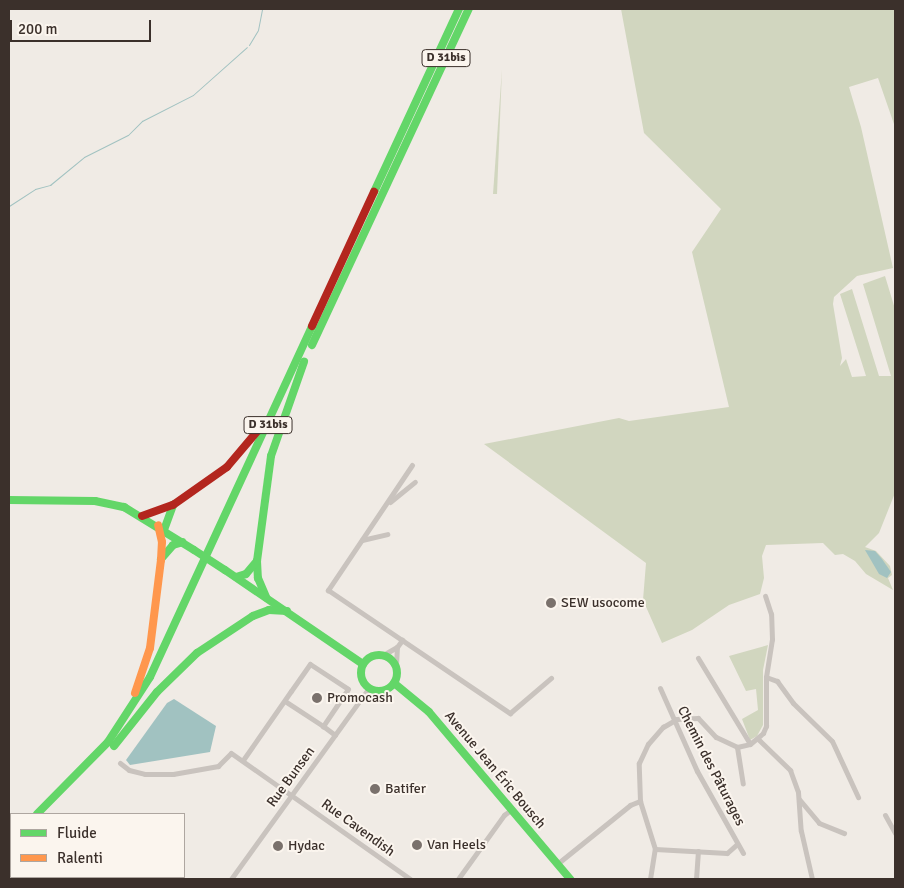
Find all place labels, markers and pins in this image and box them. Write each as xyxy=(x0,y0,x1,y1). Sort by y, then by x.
place label: SEW usocome xyxy=(561,595,645,611)
marker: SEW usocome xyxy=(545,597,557,609)
place label: Promocash xyxy=(327,690,393,706)
marker: Promocash xyxy=(311,692,323,704)
place label: Batifer xyxy=(385,781,426,797)
marker: Batifer xyxy=(369,783,381,795)
place label: Van Heels xyxy=(427,837,486,853)
place label: Hydac xyxy=(288,838,325,854)
marker: Van Heels xyxy=(411,839,423,851)
marker: Hydac xyxy=(272,840,284,852)

